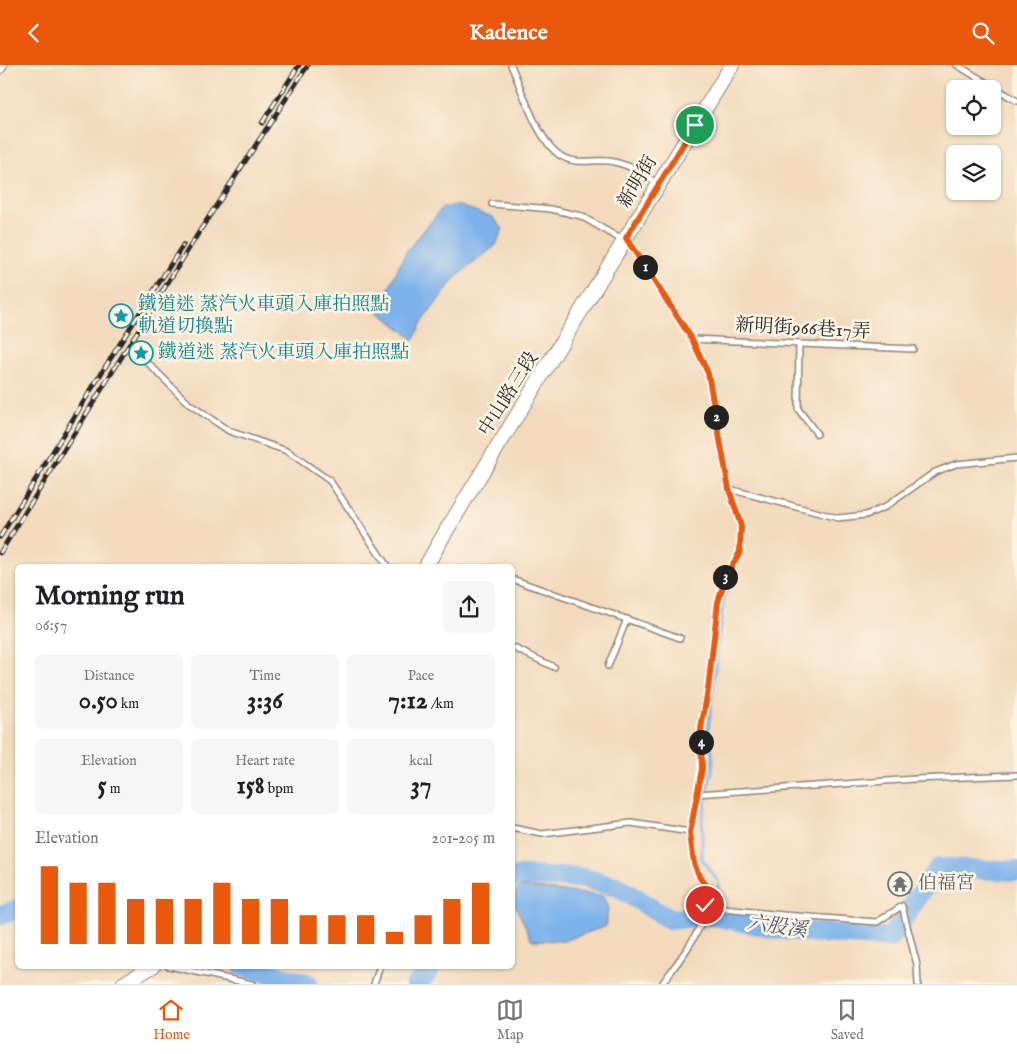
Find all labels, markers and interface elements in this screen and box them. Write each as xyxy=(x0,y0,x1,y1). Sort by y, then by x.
icon: back xyxy=(20,19,48,47)
text: Kadence xyxy=(469,19,548,47)
icon: search xyxy=(969,19,997,47)
map controls xyxy=(946,80,1001,200)
button: locate xyxy=(946,80,1001,135)
pin xyxy=(674,104,716,146)
icon: arrive xyxy=(681,111,709,139)
button: layers xyxy=(946,145,1001,200)
street label: 新明街 xyxy=(613,151,663,213)
pin: 1 xyxy=(632,255,658,279)
text: 1 xyxy=(643,258,648,276)
place label: 鐵道迷 蒸汽火車頭入庫拍照點 軌道切換點 xyxy=(138,293,389,339)
place icon: 鐵道迷 蒸汽火車頭入庫拍照點 軌道切換點 xyxy=(108,303,134,329)
street label: 新明街966巷17弄 xyxy=(735,313,871,345)
place icon: 鐵道迷 蒸汽火車頭入庫拍照點 xyxy=(128,340,154,366)
place label: 鐵道迷 蒸汽火車頭入庫拍照點 xyxy=(158,341,409,365)
street label: 中山路三段 xyxy=(474,347,544,441)
pin: 2 xyxy=(704,405,728,429)
text: 2 xyxy=(713,408,720,426)
pin: 3 xyxy=(712,565,738,589)
text: 3 xyxy=(723,568,728,586)
text: Morning run xyxy=(35,579,185,614)
button: share xyxy=(443,581,495,633)
text: 06:57 xyxy=(35,616,67,636)
text: Distance xyxy=(84,667,134,685)
text: Time xyxy=(249,667,281,685)
text: Pace xyxy=(408,667,434,685)
text: 0.50 xyxy=(79,685,118,717)
text: 3:36 xyxy=(247,685,283,717)
text: 7:12 xyxy=(388,685,428,717)
text: km xyxy=(118,695,139,713)
text: /km xyxy=(428,695,454,713)
pin: 4 xyxy=(688,729,714,755)
text: 4 xyxy=(698,733,705,751)
text: Elevation xyxy=(81,752,137,770)
text: Heart rate xyxy=(235,752,295,770)
text: kcal xyxy=(409,752,433,770)
text: 5 xyxy=(98,770,107,802)
text: 158 xyxy=(236,770,265,802)
text: 37 xyxy=(410,770,432,802)
text: m xyxy=(107,780,120,798)
text: bpm xyxy=(265,780,294,798)
text: Elevation xyxy=(35,829,98,849)
text: 201–205 m xyxy=(431,829,495,849)
temple icon: 伯福宮 xyxy=(887,871,913,897)
place label: 伯福宮 xyxy=(918,872,975,896)
pin xyxy=(684,884,726,926)
icon: check xyxy=(691,891,719,919)
water label: 六股溪 xyxy=(746,910,810,944)
tab: Home xyxy=(153,996,190,1044)
tab: Map xyxy=(496,996,524,1044)
tab: Saved xyxy=(831,996,864,1044)

